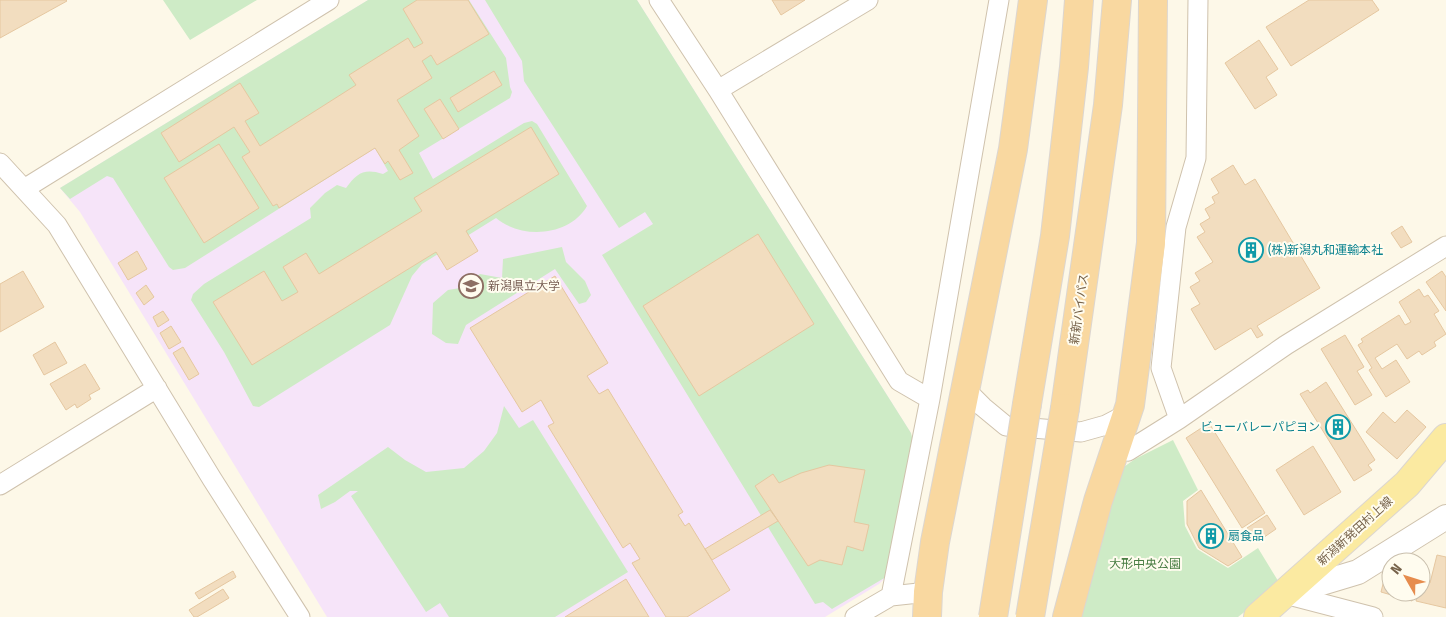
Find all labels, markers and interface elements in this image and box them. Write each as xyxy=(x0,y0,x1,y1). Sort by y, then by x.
building icon: (株)新潟丸和運輸本社 xyxy=(1238,237,1264,263)
place label: (株)新潟丸和運輸本社 xyxy=(1268,243,1383,257)
street label: 新新バイパス xyxy=(1067,272,1091,346)
school or university icon: 新潟県立大学 xyxy=(458,273,484,299)
place label: 新潟県立大学 xyxy=(488,279,560,293)
building icon: ビューバレーパピヨン xyxy=(1325,414,1351,440)
place label: ビューバレーパピヨン xyxy=(1200,420,1320,434)
street label: 新潟新発田村上線 xyxy=(1315,494,1395,568)
building icon: 扇食品 xyxy=(1198,523,1224,549)
place label: 扇食品 xyxy=(1228,529,1264,543)
north arrow xyxy=(1381,552,1431,602)
park label: 大形中央公園 xyxy=(1109,557,1181,571)
text: N xyxy=(1387,561,1406,578)

